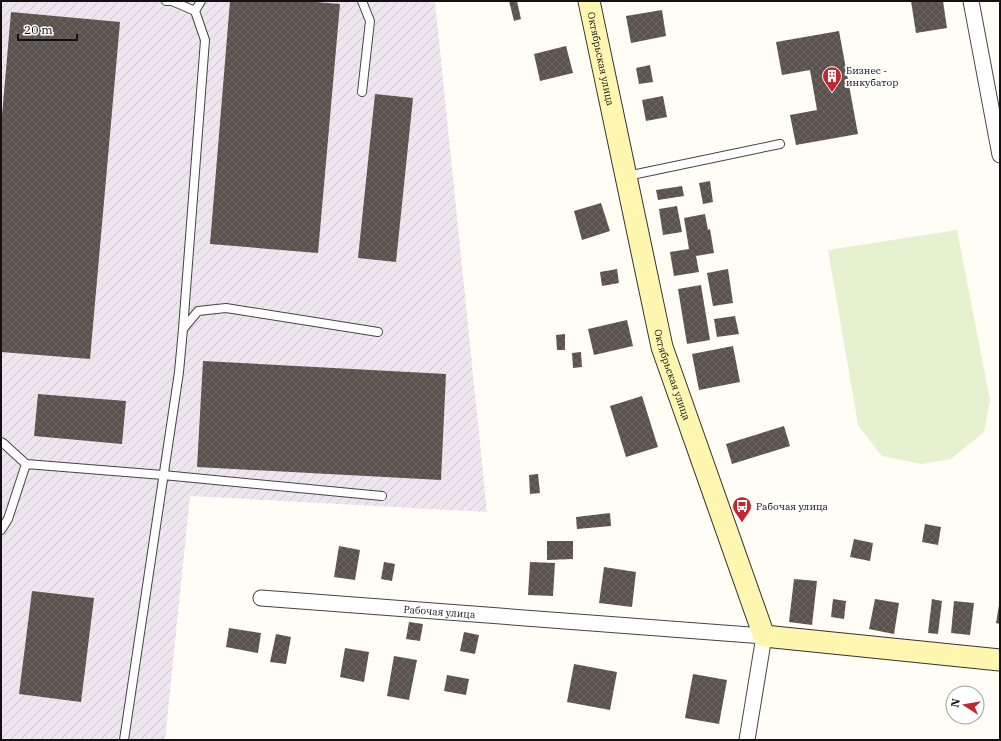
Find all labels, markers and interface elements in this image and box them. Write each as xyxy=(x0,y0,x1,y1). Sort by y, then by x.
street label: Октябрьская улица xyxy=(584,11,617,107)
scale bar xyxy=(18,16,77,42)
text: 20 m xyxy=(24,22,53,37)
place label: Бизнес - инкубатор xyxy=(846,64,898,89)
building icon: Бизнес - инкубатор xyxy=(821,65,843,93)
street label: Октябрьская улица xyxy=(651,328,693,423)
bus stop icon: Рабочая улица xyxy=(731,495,753,523)
place label: Рабочая улица xyxy=(756,500,829,513)
street label: Рабочая улица xyxy=(403,603,476,621)
north arrow xyxy=(945,685,985,725)
text: N xyxy=(947,697,963,709)

